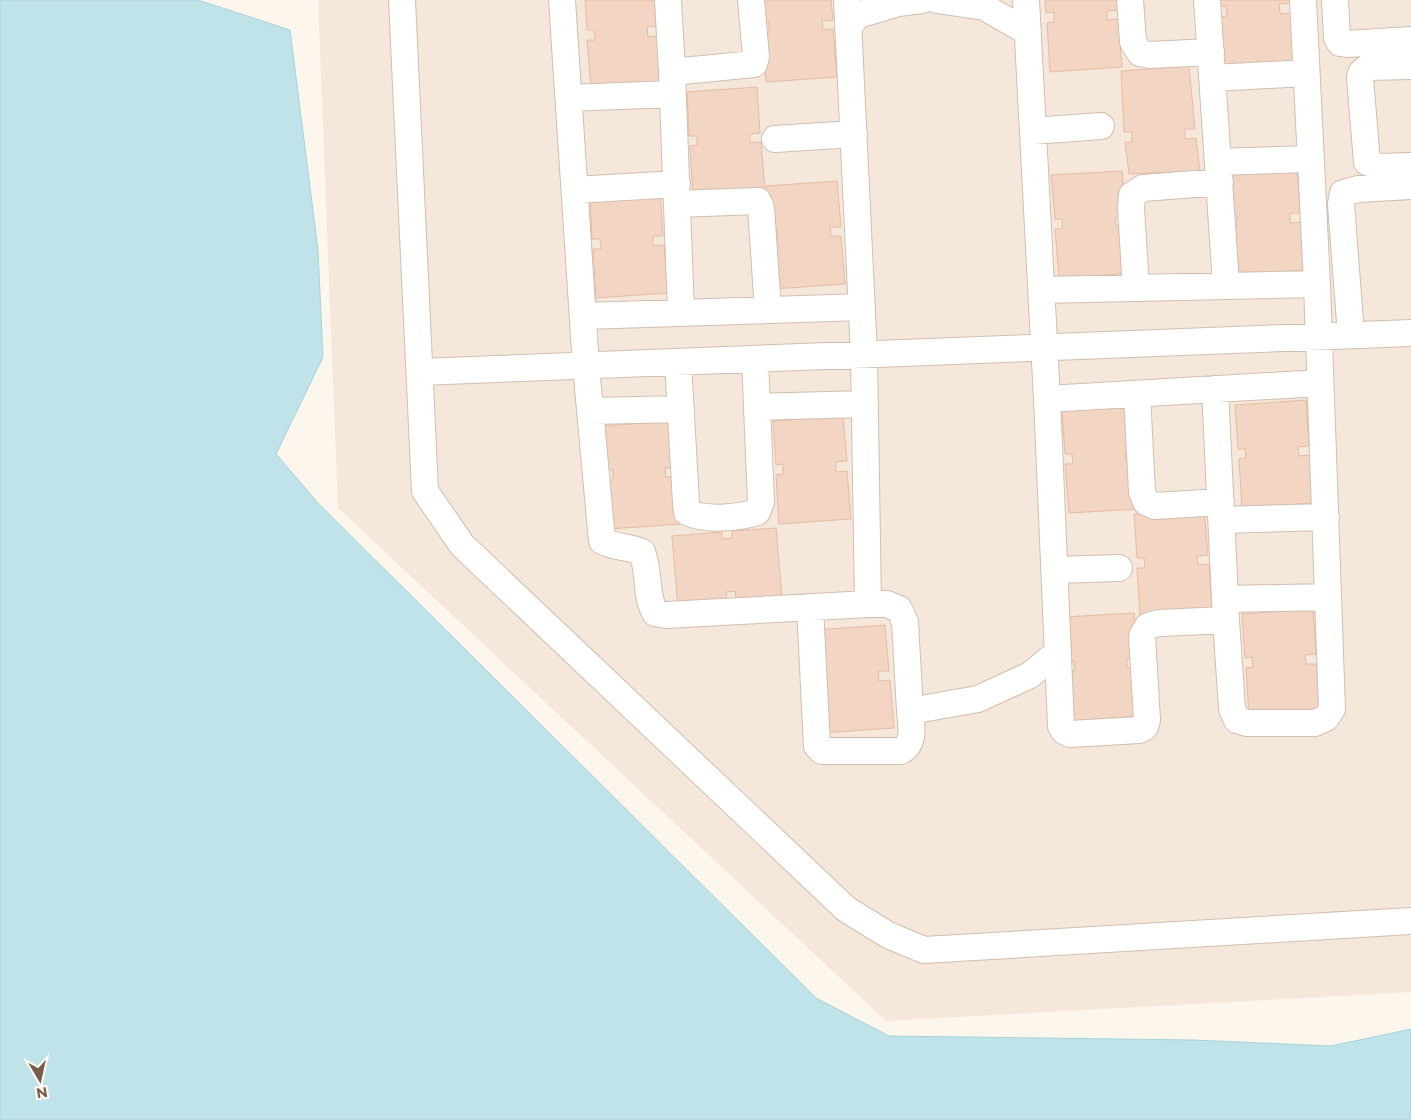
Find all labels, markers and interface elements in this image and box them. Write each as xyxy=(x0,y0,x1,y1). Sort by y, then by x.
north arrow xyxy=(15,1055,65,1105)
text: N xyxy=(35,1083,49,1103)

